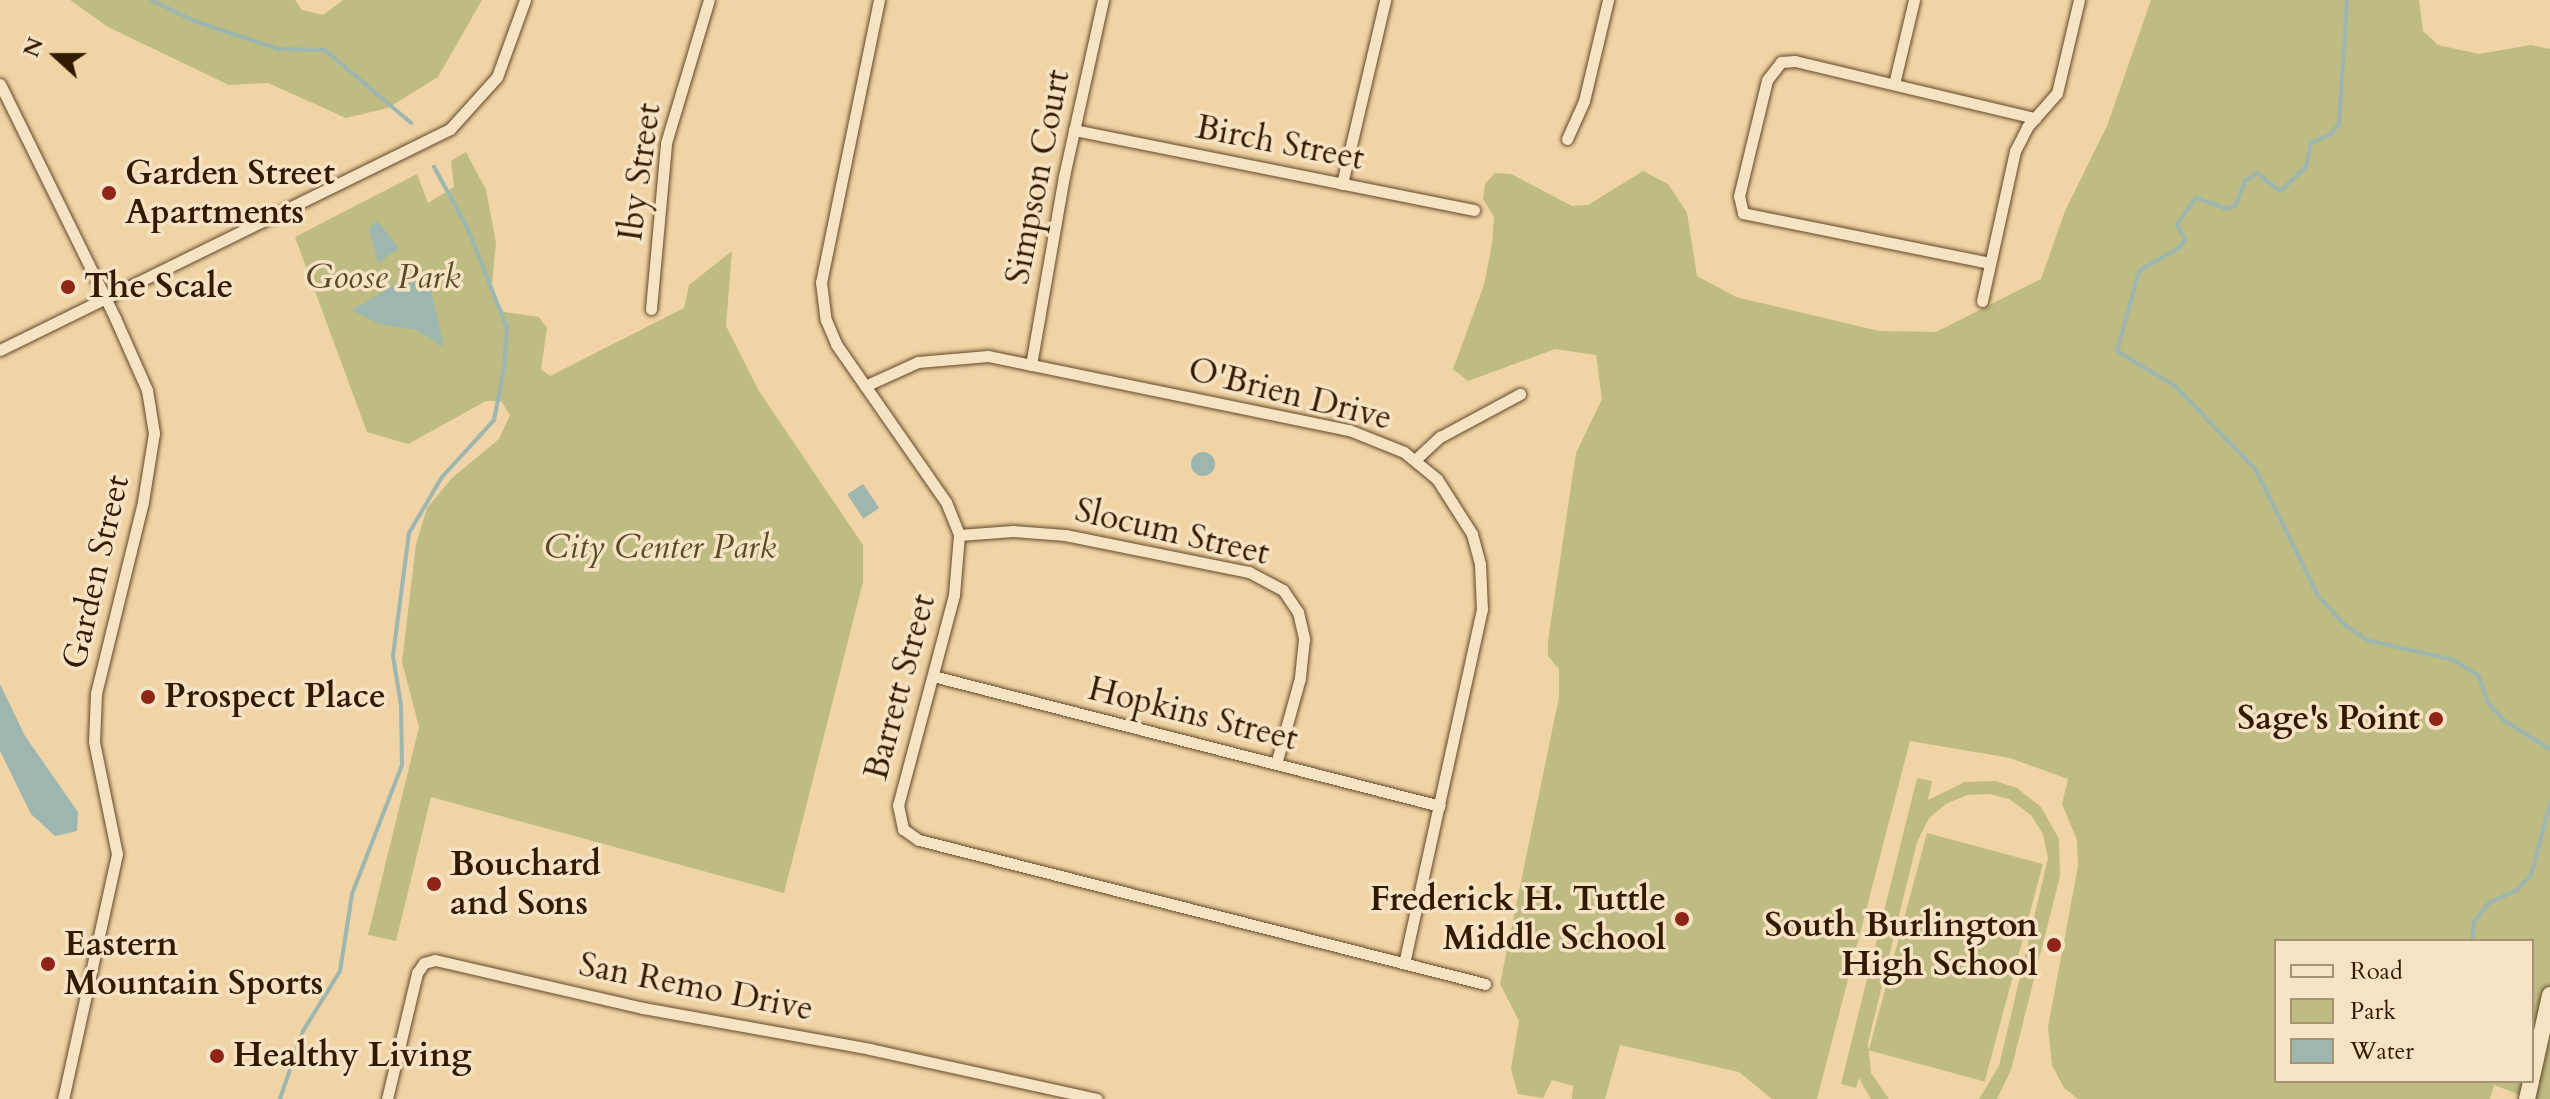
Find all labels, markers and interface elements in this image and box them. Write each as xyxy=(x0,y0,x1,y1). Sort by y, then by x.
north arrow xyxy=(16,16,96,96)
text: N xyxy=(16,33,51,62)
street label: Simpson Court xyxy=(997,66,1079,288)
street label: Iby Street xyxy=(610,100,670,244)
street label: Birch Street xyxy=(1193,107,1367,179)
place label: Garden Street Apartments xyxy=(125,153,335,232)
marker: Garden Street Apartments xyxy=(100,184,118,202)
park label: Goose Park xyxy=(306,258,460,298)
place label: The Scale xyxy=(84,267,233,307)
marker: The Scale xyxy=(59,278,77,296)
street label: O'Brien Drive xyxy=(1184,349,1396,439)
street label: Garden Street xyxy=(54,471,138,673)
street label: Slocum Street xyxy=(1071,490,1273,574)
park label: City Center Park xyxy=(544,528,776,568)
street label: Barrett Street xyxy=(856,590,944,784)
street label: Hopkins Street xyxy=(1084,668,1302,760)
place label: Prospect Place xyxy=(164,677,386,717)
marker: Prospect Place xyxy=(139,688,157,706)
place label: Sage's Point xyxy=(2237,699,2420,739)
marker: Sage's Point xyxy=(2427,710,2445,728)
place label: Bouchard and Sons xyxy=(450,844,601,924)
marker: Bouchard and Sons xyxy=(425,875,443,893)
place label: Frederick H. Tuttle Middle School xyxy=(1370,879,1666,958)
place label: South Burlington High School xyxy=(1765,905,2038,984)
marker: Frederick H. Tuttle Middle School xyxy=(1673,910,1691,928)
place label: Eastern Mountain Sports xyxy=(64,924,323,1004)
marker: South Burlington High School xyxy=(2045,936,2063,954)
legend xyxy=(2274,939,2534,1083)
street label: San Remo Drive xyxy=(575,944,817,1030)
marker: Eastern Mountain Sports xyxy=(39,955,57,973)
text: Road xyxy=(2350,955,2403,988)
text: Park xyxy=(2350,995,2396,1028)
text: Water xyxy=(2350,1035,2414,1068)
place label: Healthy Living xyxy=(233,1036,472,1076)
marker: Healthy Living xyxy=(208,1047,226,1065)

